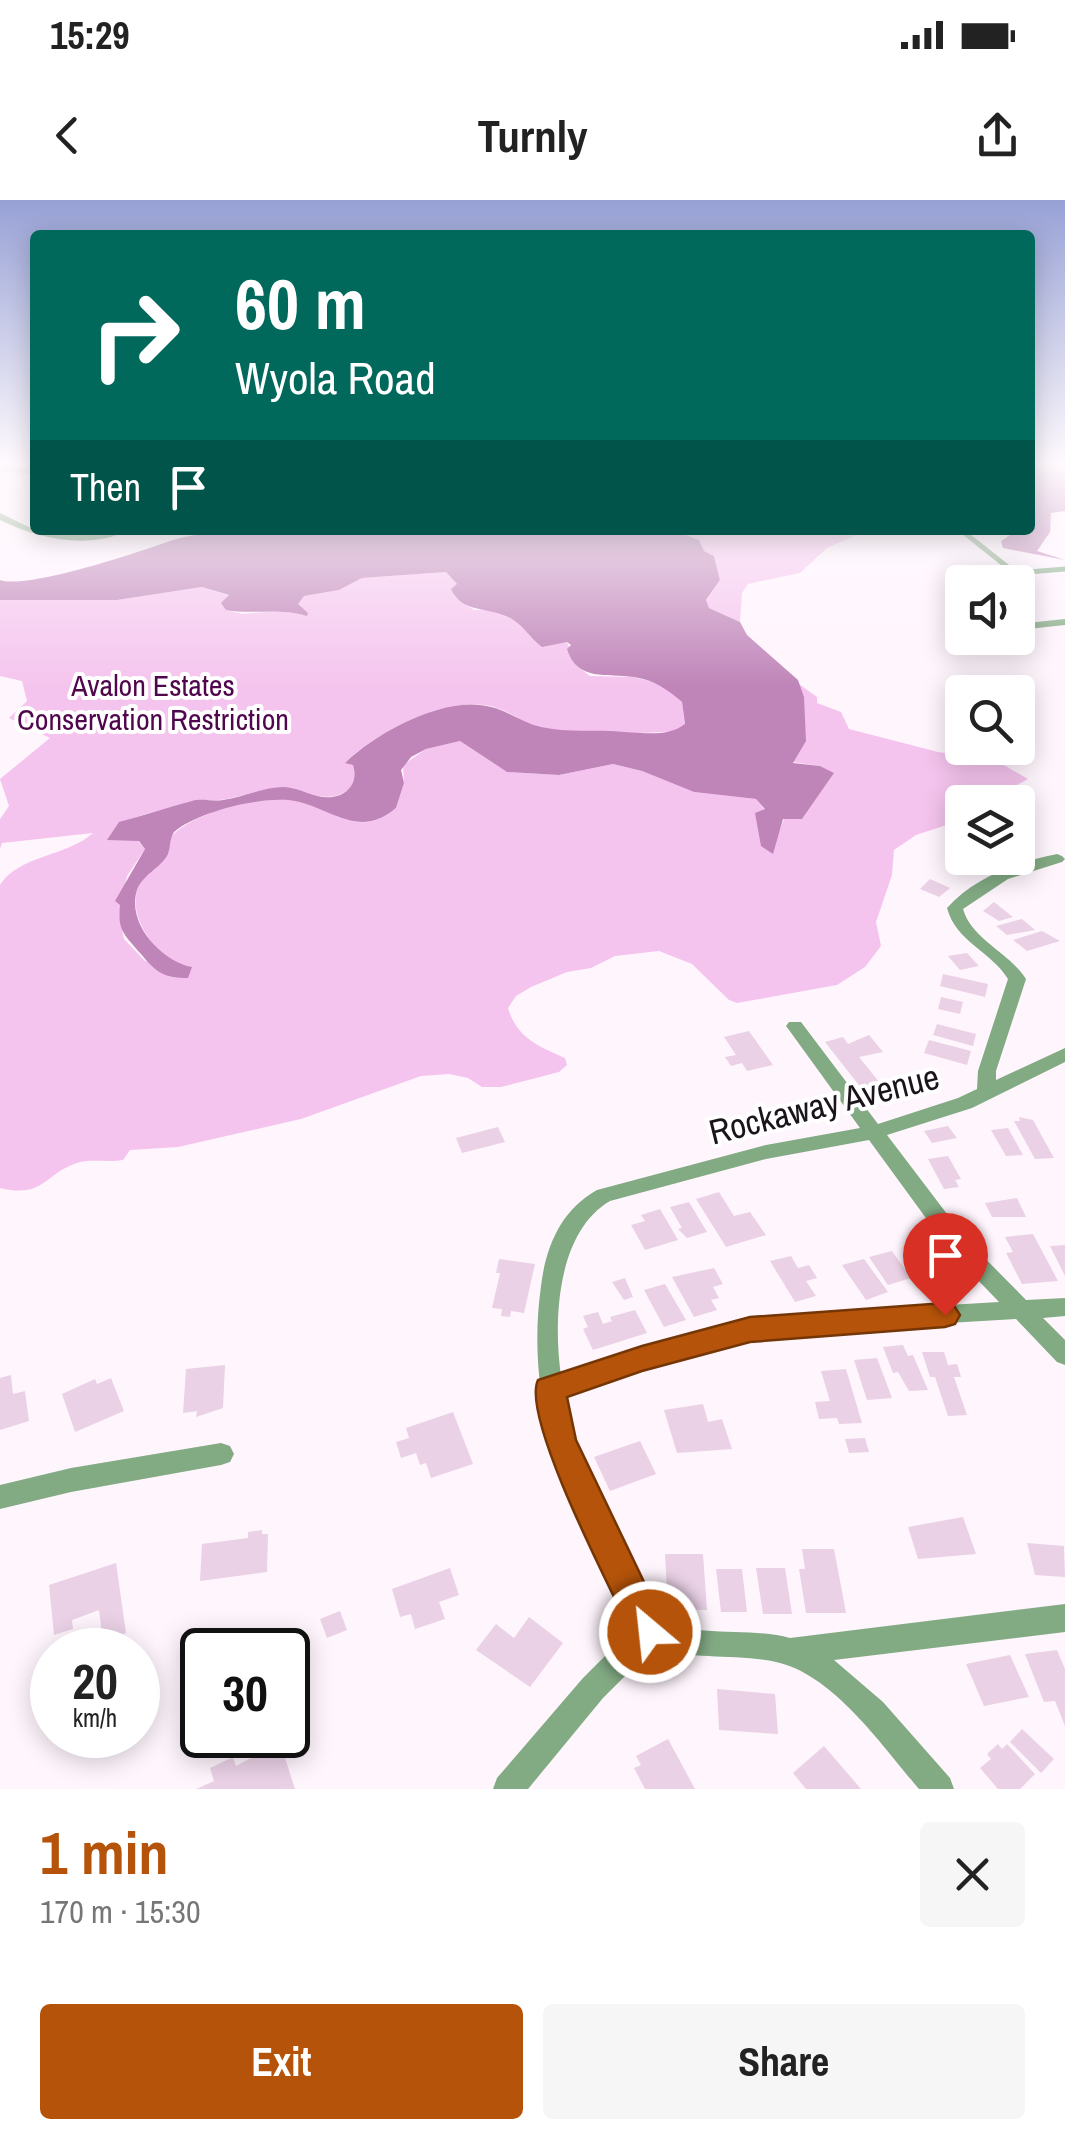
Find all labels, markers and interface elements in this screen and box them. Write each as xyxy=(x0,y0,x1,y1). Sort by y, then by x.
text: 15:29 xyxy=(50,10,130,61)
text: Turnly xyxy=(477,105,588,166)
icon: back xyxy=(40,108,95,163)
icon: share xyxy=(970,108,1025,163)
text: 60 m xyxy=(235,257,366,351)
icon: right xyxy=(70,270,200,400)
text: Wyola Road xyxy=(235,347,436,408)
icon: arrive xyxy=(161,460,216,515)
text: Then xyxy=(70,462,141,513)
map controls xyxy=(945,565,1035,875)
button: sound xyxy=(945,565,1035,655)
park label: Avalon Estates Conservation Restriction xyxy=(17,665,289,739)
button: search xyxy=(945,675,1035,765)
button: layers xyxy=(945,785,1035,875)
street label: Rockaway Avenue xyxy=(704,1053,944,1155)
pin xyxy=(903,1213,988,1316)
icon: arrive xyxy=(918,1228,973,1283)
position arrow xyxy=(598,1580,702,1684)
speed limit sign: 30 xyxy=(180,1628,310,1758)
text: 20 xyxy=(72,1647,118,1715)
text: km/h xyxy=(73,1701,117,1735)
text: 1 min xyxy=(40,1812,169,1893)
button: close xyxy=(920,1822,1025,1927)
text: 170 m · 15:30 xyxy=(40,1890,200,1933)
button: Exit xyxy=(40,2004,523,2119)
button: Share xyxy=(543,2004,1025,2119)

